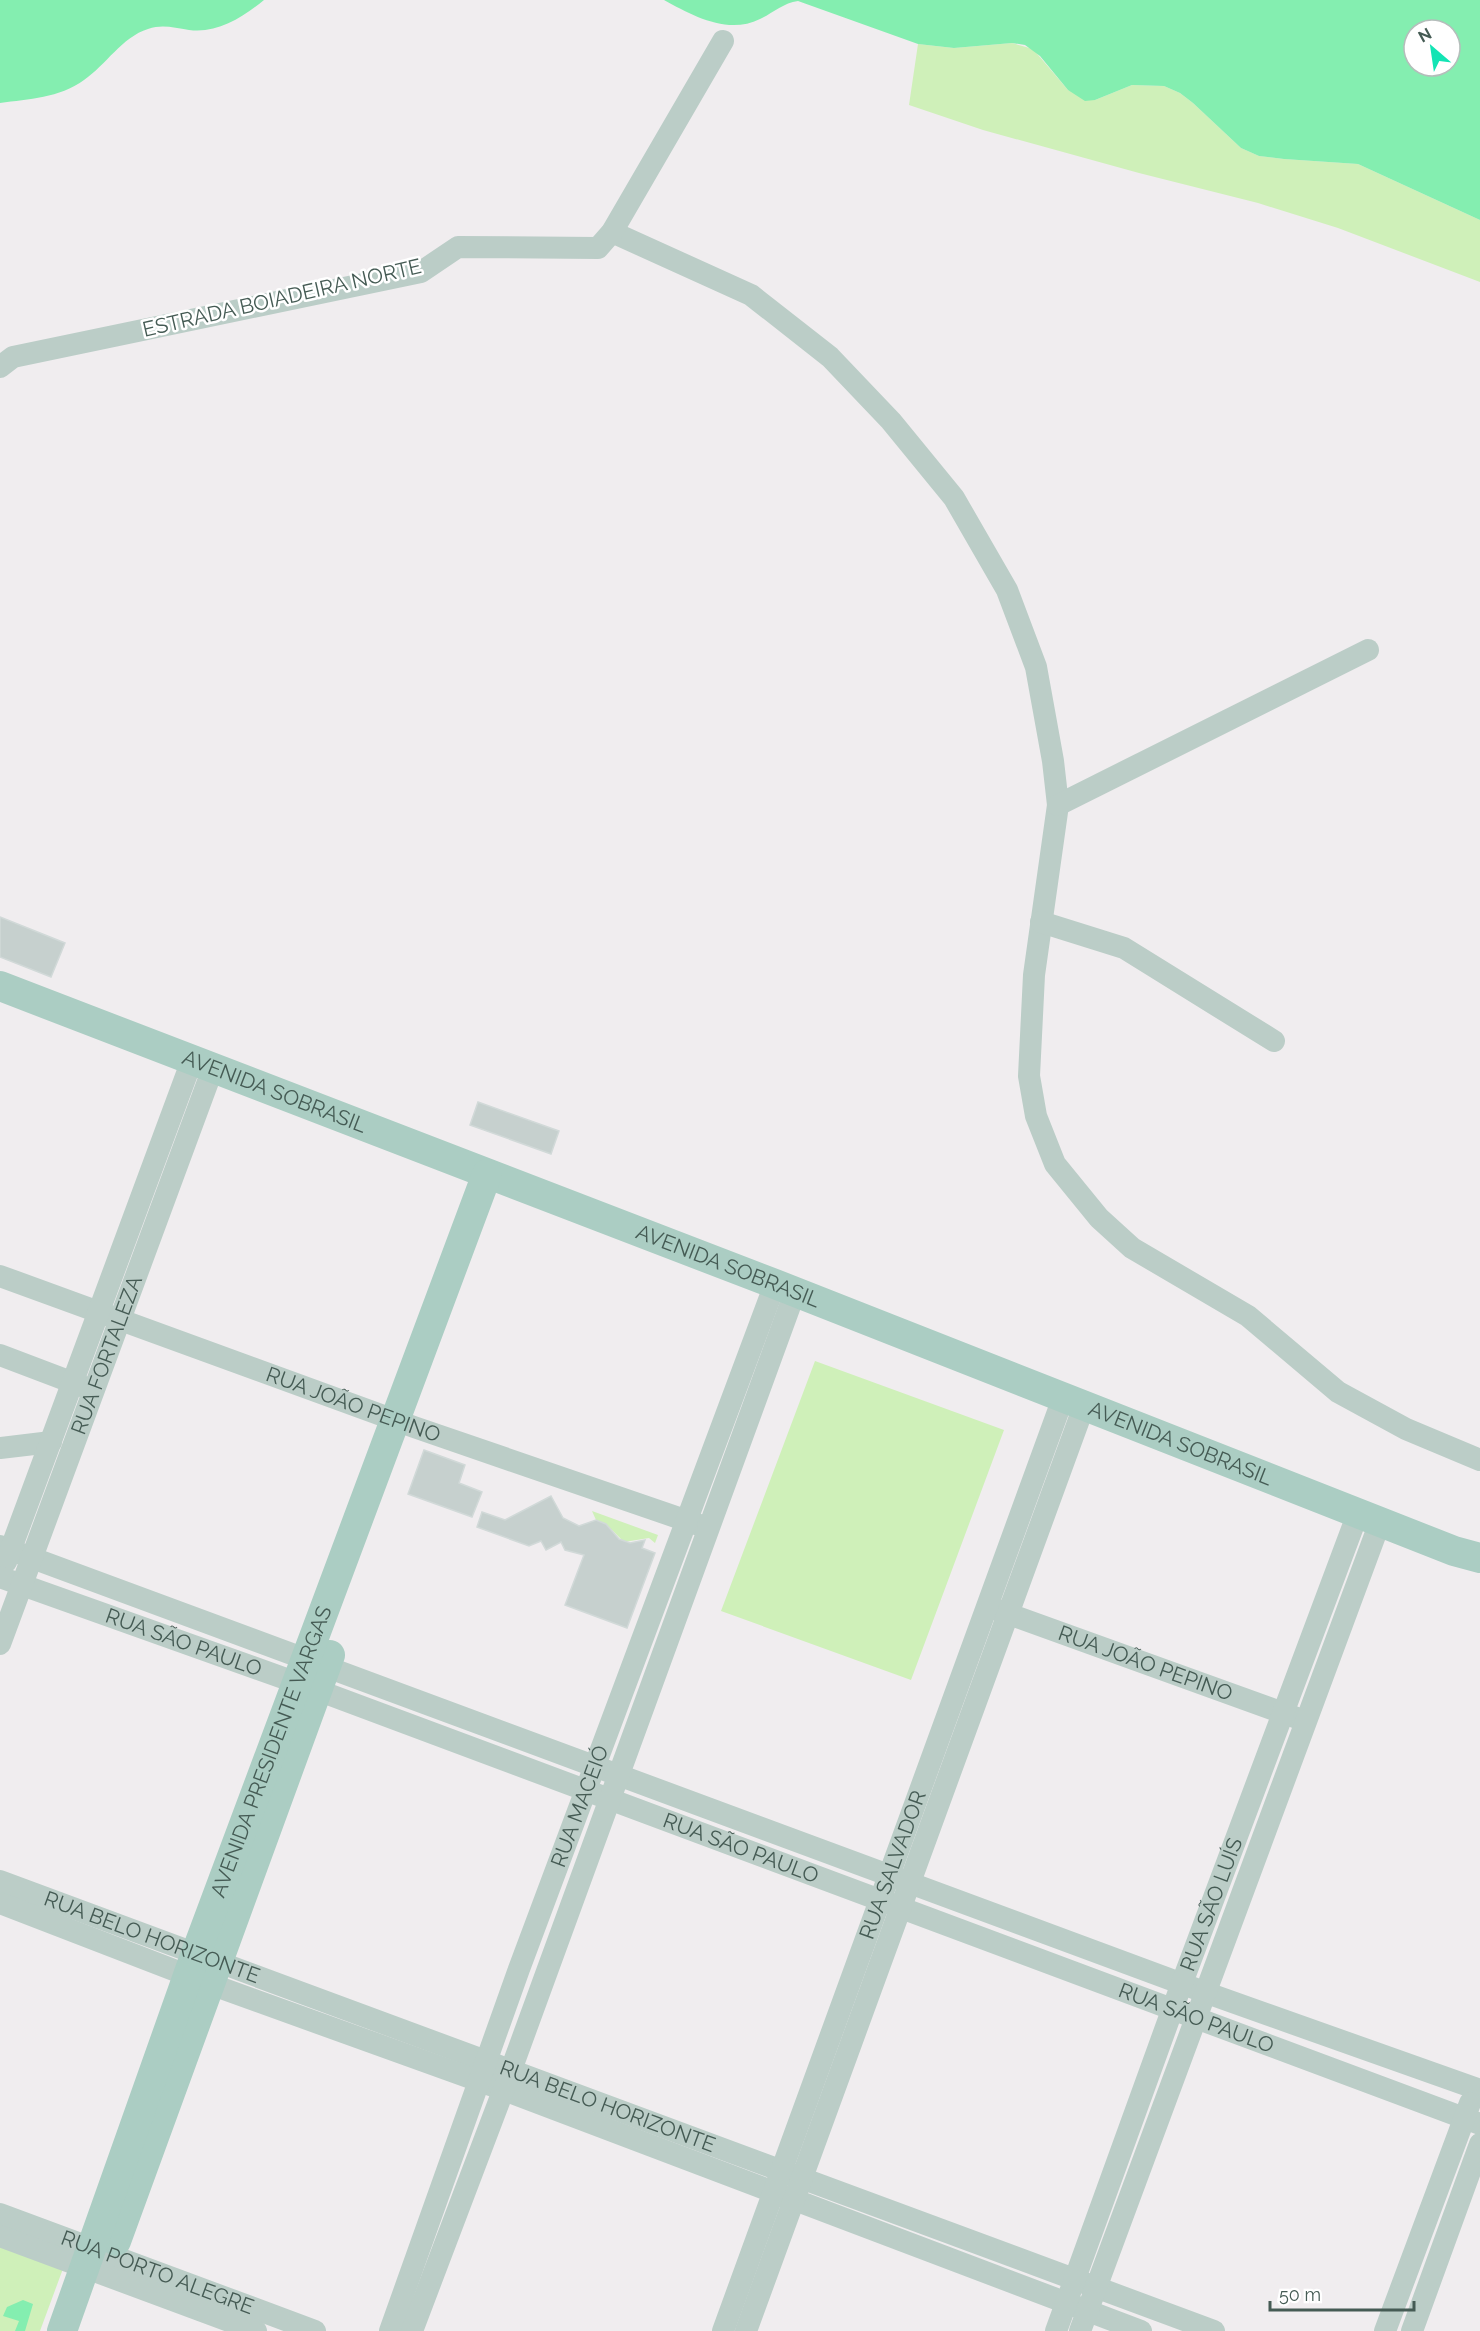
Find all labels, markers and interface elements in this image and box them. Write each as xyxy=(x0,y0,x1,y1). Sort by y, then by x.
north arrow xyxy=(1402,18,1462,78)
text: N xyxy=(1415,24,1435,47)
street label: ESTRADA BOIADEIRA NORTE xyxy=(140,253,424,342)
street label: AVENIDA SOBRASIL xyxy=(179,1044,370,1138)
street label: AVENIDA SOBRASIL xyxy=(633,1219,824,1312)
street label: RUA FORTALEZA xyxy=(66,1272,147,1438)
street label: RUA JOÃO PEPINO xyxy=(263,1361,444,1447)
street label: AVENIDA SOBRASIL xyxy=(1085,1396,1276,1490)
street label: AVENIDA PRESIDENTE VARGAS xyxy=(205,1602,337,1901)
street label: RUA SÃO PAULO xyxy=(102,1603,265,1681)
street label: RUA JOÃO PEPINO xyxy=(1055,1620,1236,1706)
street label: RUA MACEIÓ xyxy=(545,1742,613,1871)
street label: RUA SALVADOR xyxy=(854,1787,931,1943)
street label: RUA SÃO PAULO xyxy=(660,1807,822,1888)
street label: RUA SÃO LUÍS xyxy=(1175,1834,1247,1974)
street label: RUA BELO HORIZONTE xyxy=(41,1885,263,1988)
street label: RUA SÃO PAULO xyxy=(1115,1977,1278,2058)
street label: RUA BELO HORIZONTE xyxy=(496,2054,719,2157)
street label: RUA PORTO ALEGRE xyxy=(58,2225,257,2319)
scale bar xyxy=(1270,2274,1414,2312)
text: 50 m xyxy=(1279,2284,1321,2305)

